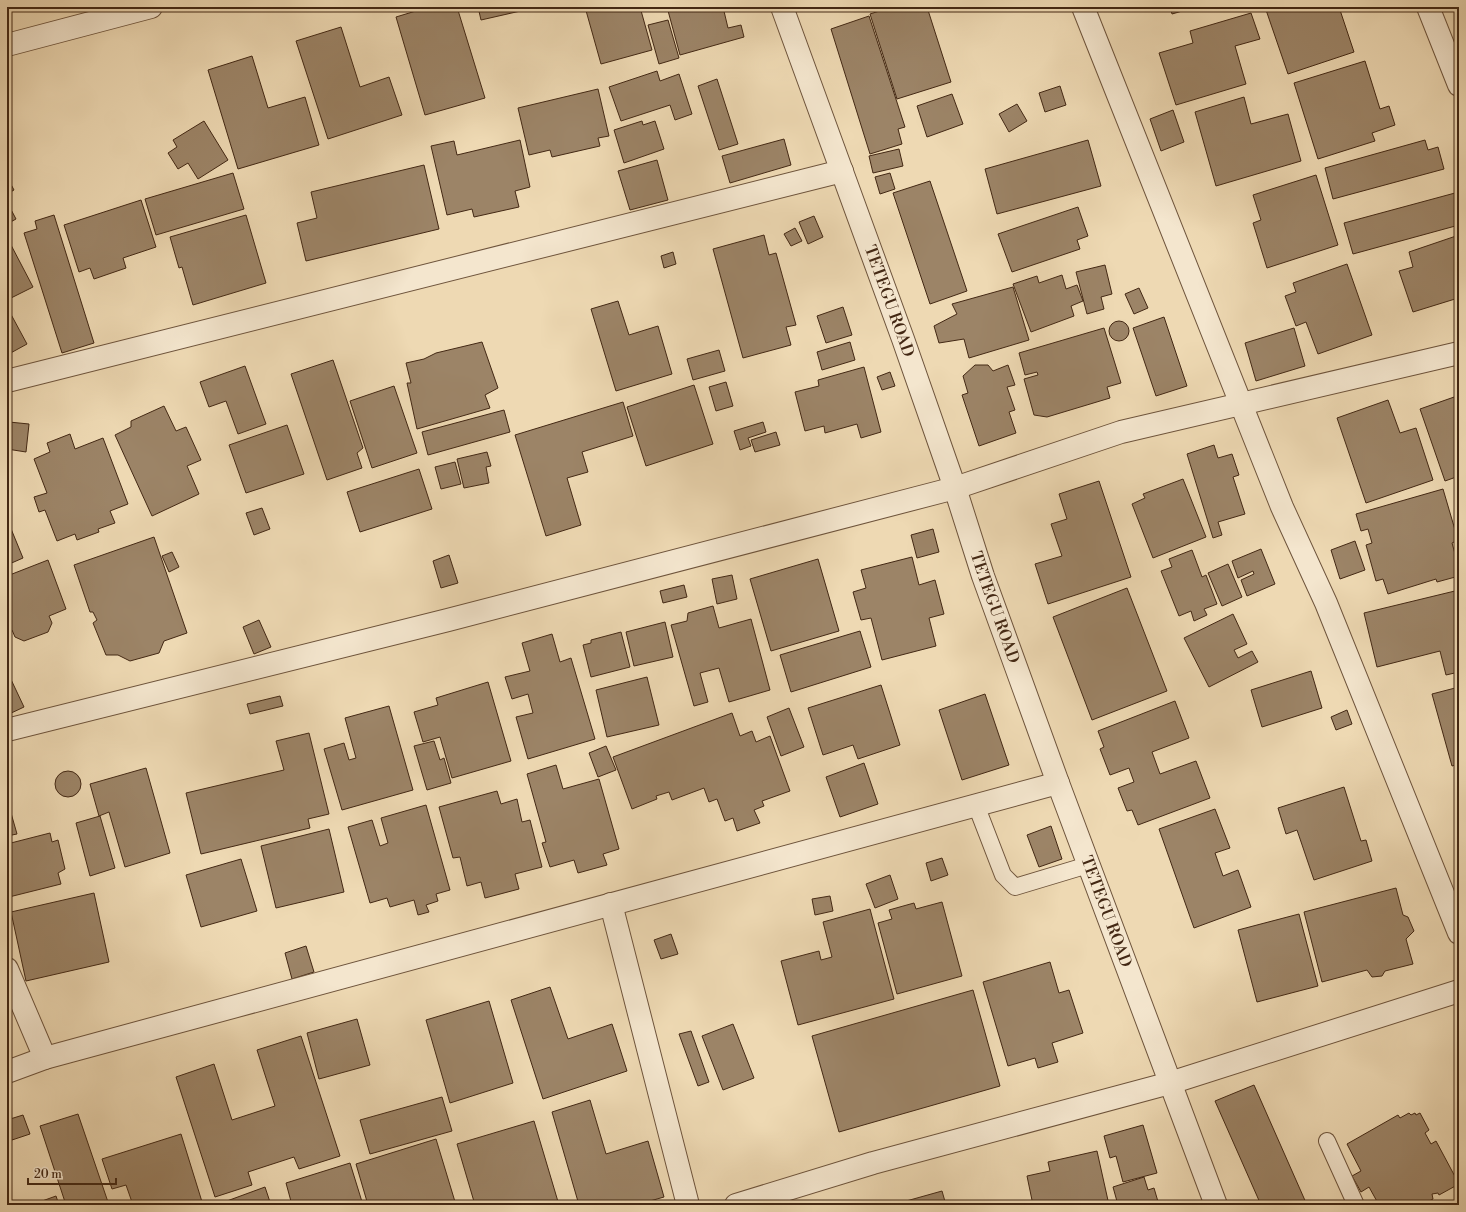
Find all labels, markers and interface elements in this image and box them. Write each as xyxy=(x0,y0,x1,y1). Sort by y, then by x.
street label: TETEGU ROAD xyxy=(860,242,918,360)
street label: TETEGU ROAD xyxy=(966,549,1024,666)
street label: TETEGU ROAD xyxy=(1076,853,1136,970)
scale bar xyxy=(28,1160,116,1186)
text: 20 m xyxy=(34,1167,62,1182)

